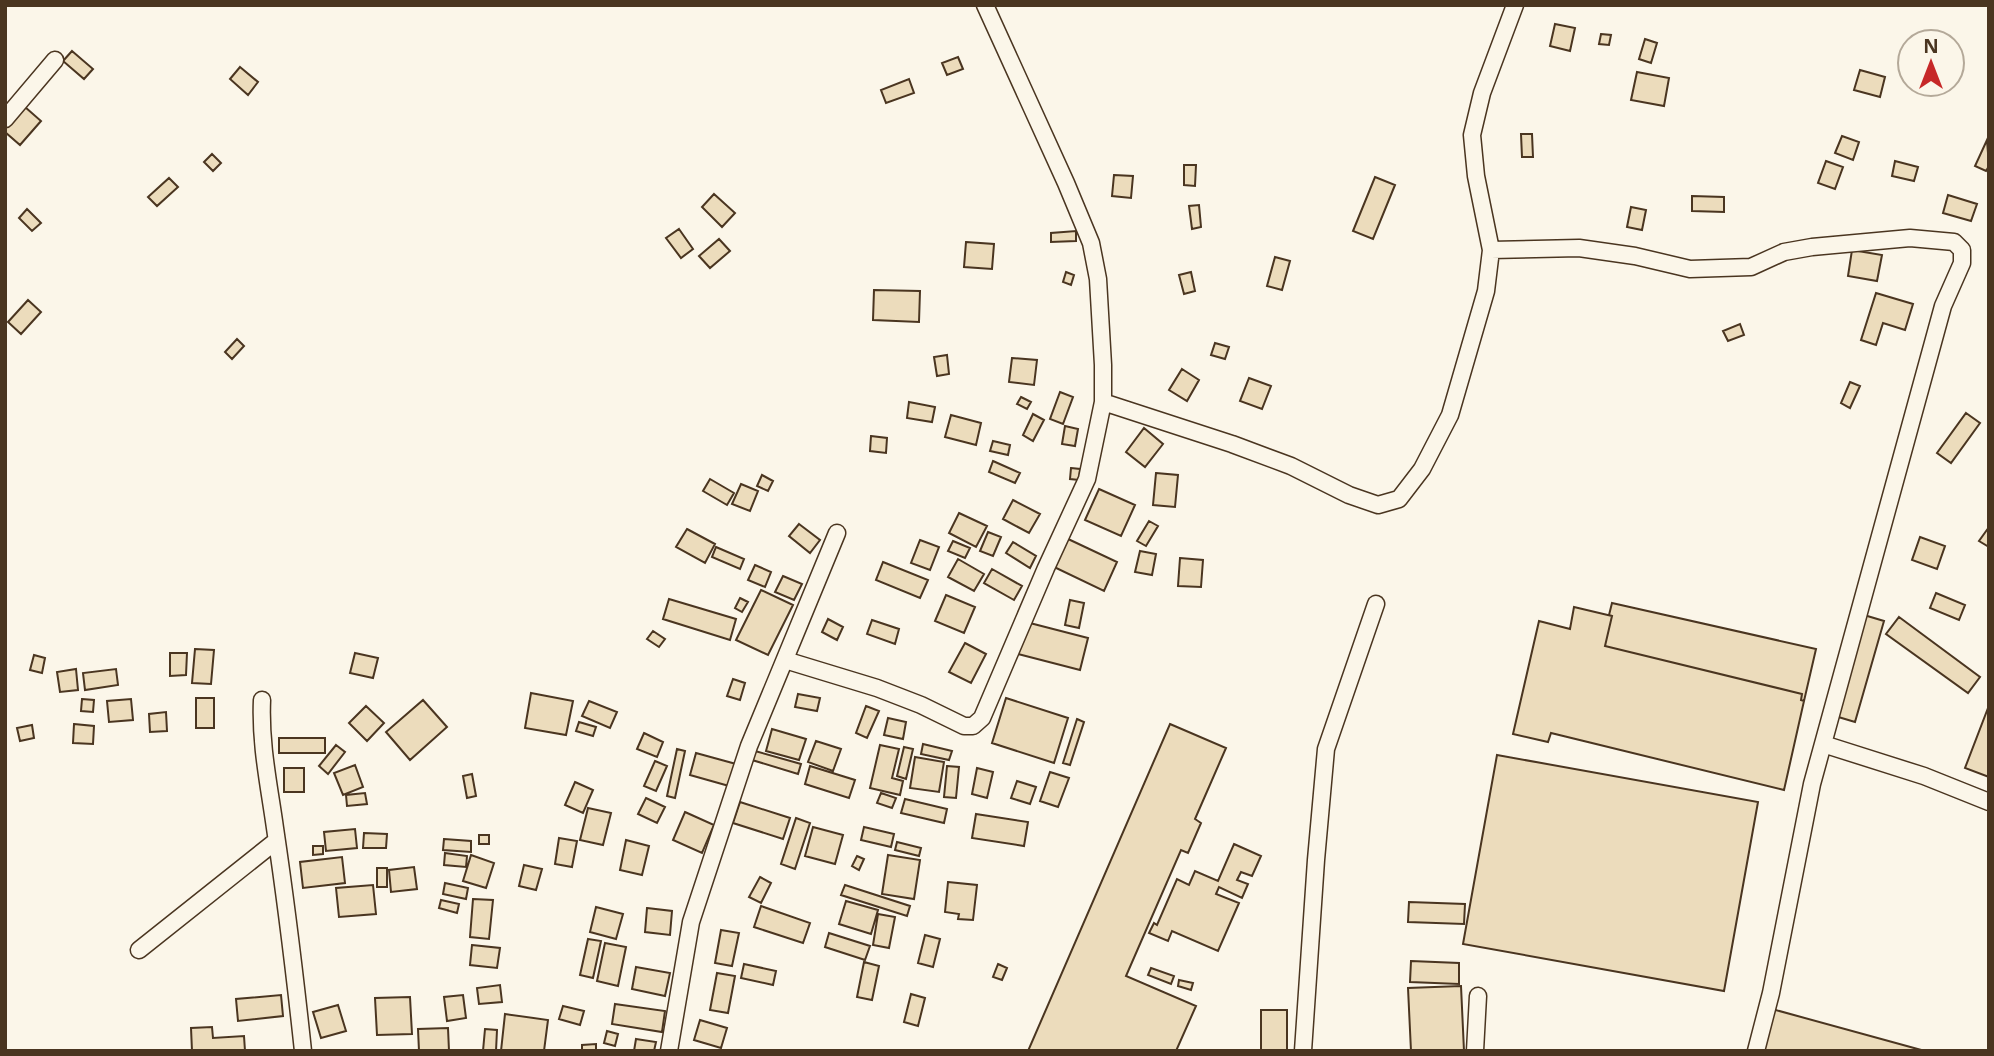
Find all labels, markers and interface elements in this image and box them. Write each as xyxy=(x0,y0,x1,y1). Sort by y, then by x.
north arrow xyxy=(1896,28,1966,98)
text: N xyxy=(1923,33,1939,59)

